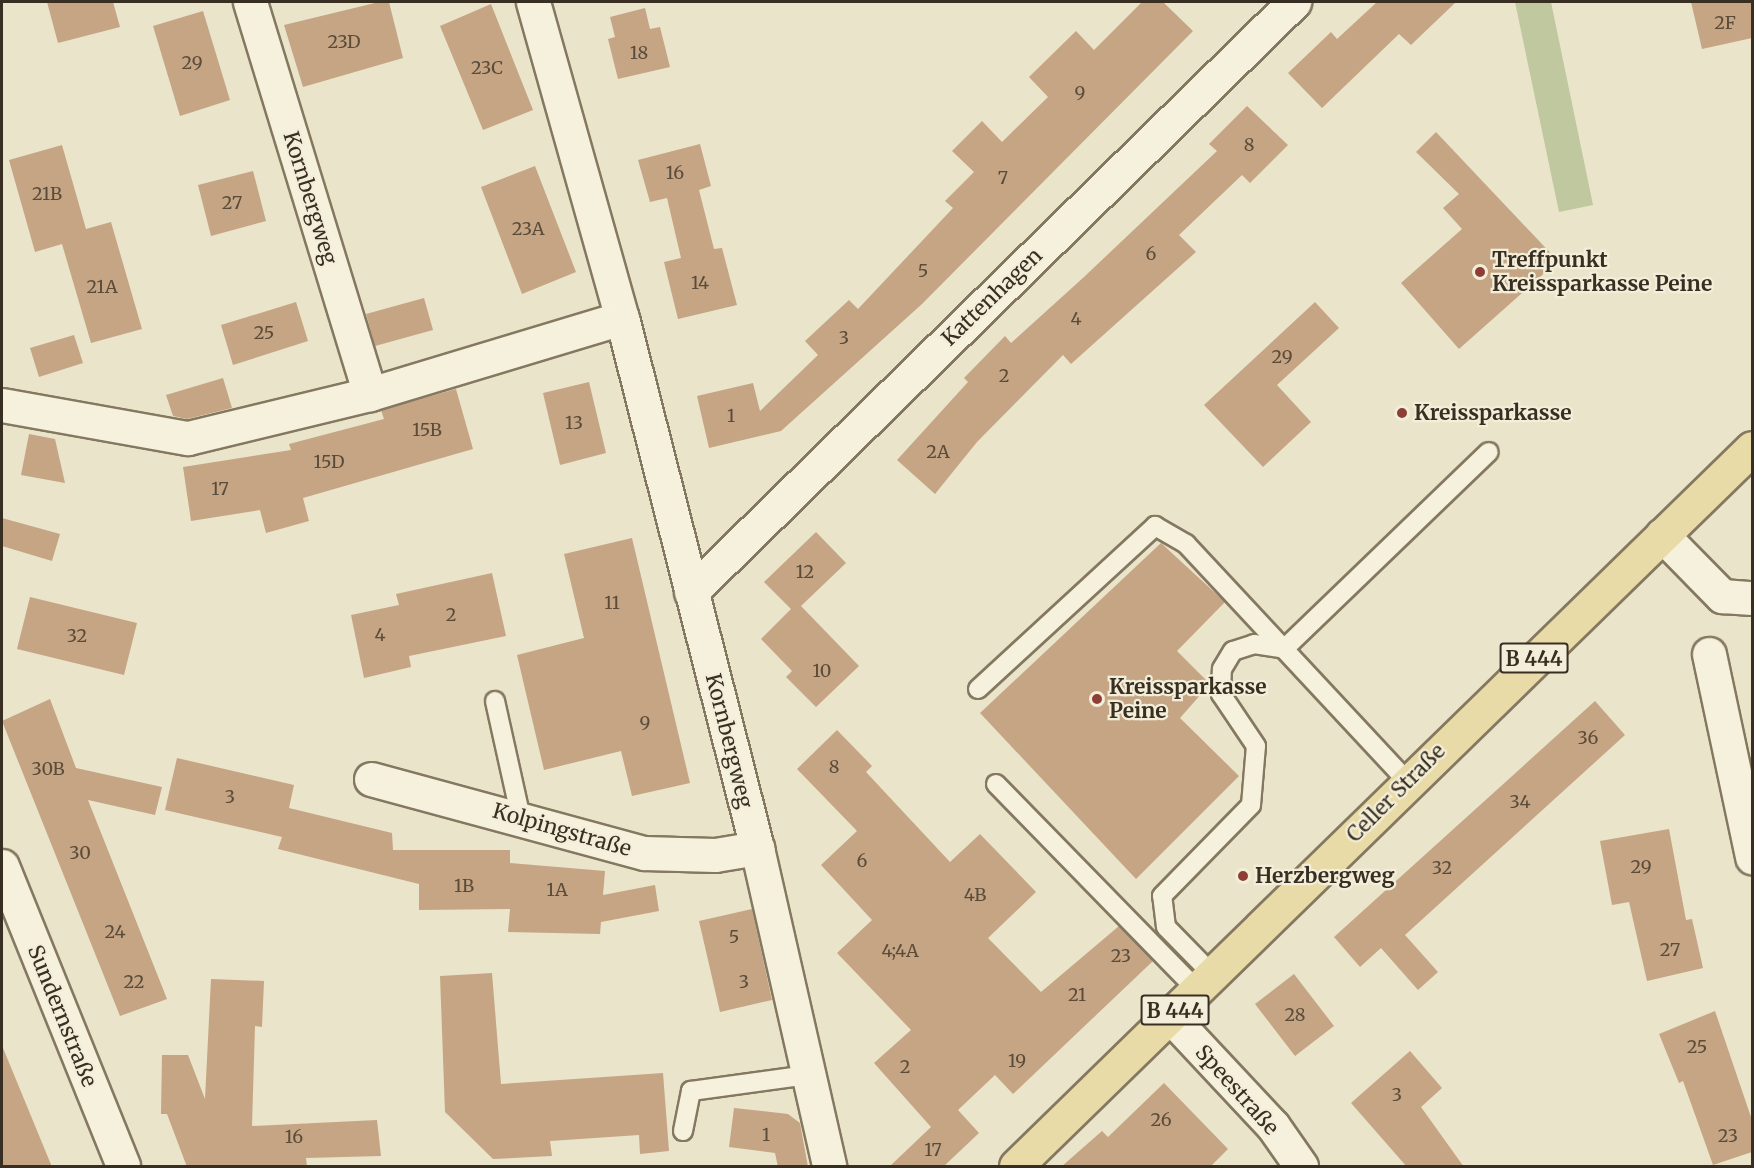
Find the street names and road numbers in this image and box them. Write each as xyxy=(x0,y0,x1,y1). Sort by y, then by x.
street label: Kornbergweg xyxy=(278,128,342,268)
street label: Kattenhagen xyxy=(937,243,1047,351)
road number: B 444 xyxy=(1500,641,1568,675)
street label: Kornbergweg xyxy=(700,671,758,811)
street label: Celler Straße xyxy=(1342,739,1450,847)
street label: Kolpingstraße xyxy=(490,798,634,862)
street label: Sundernstraße xyxy=(22,942,102,1090)
road number: B 444 xyxy=(1140,993,1210,1027)
street label: Speestraße xyxy=(1190,1040,1284,1140)

